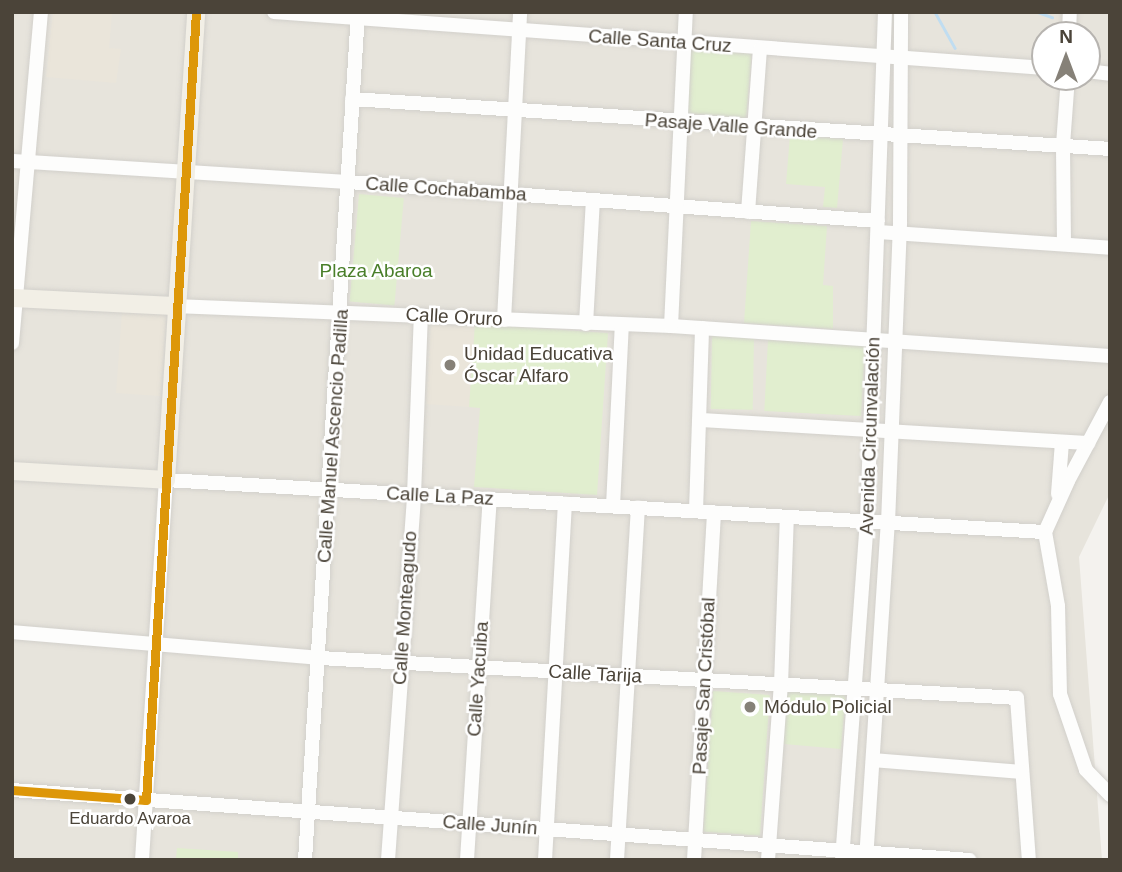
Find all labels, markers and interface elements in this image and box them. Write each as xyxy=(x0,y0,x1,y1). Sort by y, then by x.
north arrow xyxy=(1031,21,1101,91)
street label: Calle Santa Cruz xyxy=(588,25,732,57)
text: N xyxy=(1059,26,1073,47)
street label: Pasaje Valle Grande xyxy=(644,109,818,143)
street label: Calle Cochabamba xyxy=(365,172,527,206)
park label: Plaza Abaroa xyxy=(319,260,433,282)
street label: Calle Oruro xyxy=(405,303,503,331)
street label: Calle Manuel Ascencio Padilla xyxy=(313,308,353,564)
street label: Avenida Circunvalación xyxy=(855,337,885,535)
place label: Unidad Educativa Óscar Alfaro xyxy=(464,343,613,387)
marker: Unidad Educativa Óscar Alfaro xyxy=(442,357,458,373)
street label: Calle La Paz xyxy=(386,482,494,510)
street label: Calle Monteagudo xyxy=(388,530,422,686)
street label: Pasaje San Cristóbal xyxy=(688,597,720,775)
street label: Calle Yacuiba xyxy=(463,620,493,738)
street label: Calle Tarija xyxy=(547,660,643,688)
place label: Módulo Policial xyxy=(764,696,892,718)
marker: Módulo Policial xyxy=(742,699,758,715)
marker: Eduardo Avaroa xyxy=(123,792,137,806)
place label: Eduardo Avaroa xyxy=(69,809,191,829)
street label: Calle Junín xyxy=(442,810,538,840)

